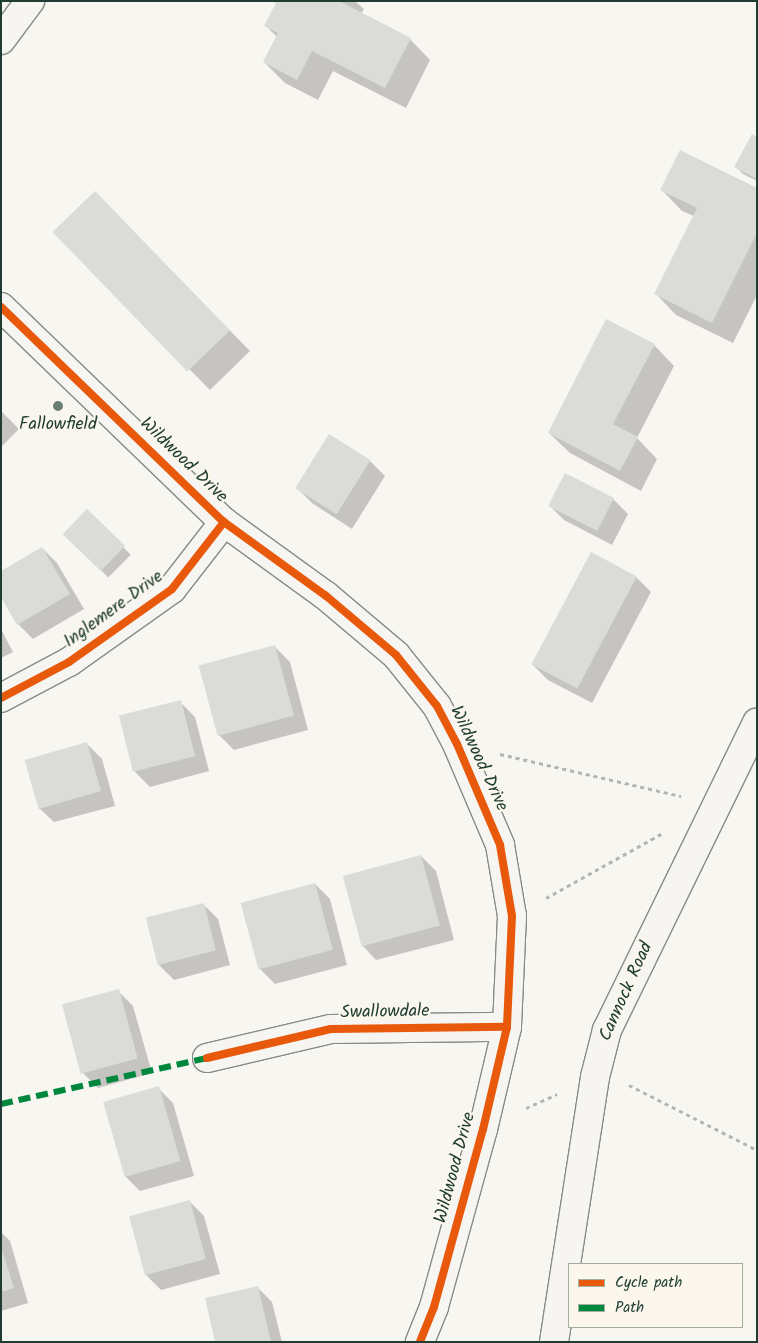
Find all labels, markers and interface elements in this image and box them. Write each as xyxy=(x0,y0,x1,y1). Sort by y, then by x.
marker: Fallowfield xyxy=(52,400,64,412)
place label: Fallowfield xyxy=(19,414,97,436)
street label: Wildwood Drive xyxy=(135,414,231,508)
street label: Inglemere Drive xyxy=(60,567,168,653)
street label: Wildwood Drive xyxy=(444,703,512,815)
street label: Cannock Road xyxy=(596,939,658,1045)
street label: Swallowdale xyxy=(340,1001,430,1025)
street label: Wildwood Drive xyxy=(431,1110,481,1226)
legend xyxy=(568,1263,743,1328)
text: Cycle path xyxy=(615,1271,682,1295)
text: Path xyxy=(615,1296,644,1320)

